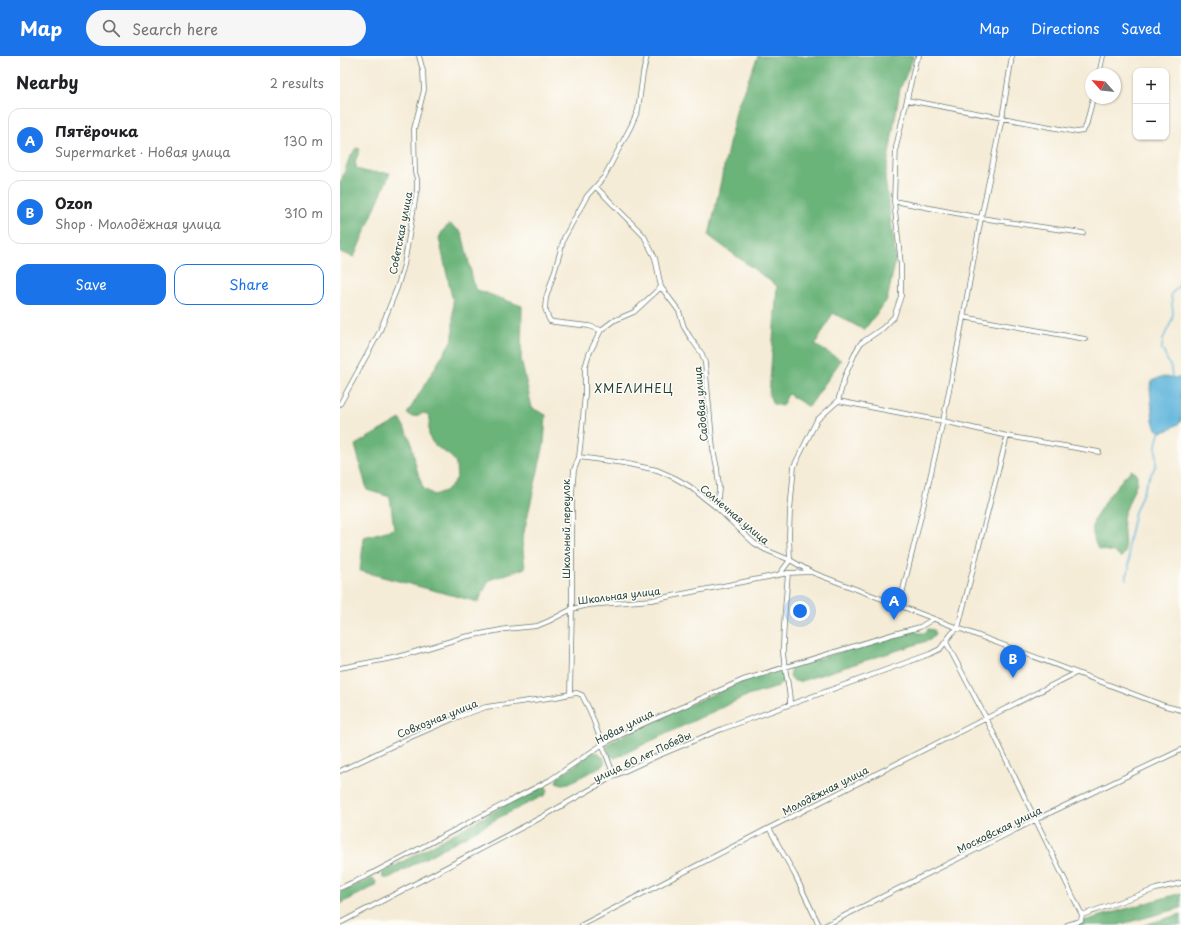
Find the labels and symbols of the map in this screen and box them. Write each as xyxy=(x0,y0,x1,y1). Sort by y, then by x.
north arrow xyxy=(1085,68,1121,104)
street label: Советская улица xyxy=(385,190,416,276)
street label: Садовая улица xyxy=(689,365,711,442)
district label: ХМЕЛИНЕЦ xyxy=(594,379,674,397)
street label: Школьный переулок xyxy=(558,479,574,579)
street label: Солнечная улица xyxy=(697,481,773,548)
street label: Школьная улица xyxy=(577,582,662,608)
pin: A xyxy=(881,587,907,620)
your location xyxy=(790,601,810,621)
pin: B xyxy=(1000,645,1026,678)
street label: Совхозная улица xyxy=(395,695,480,741)
street label: Новая улица xyxy=(592,705,656,747)
street label: улица 60 лет Победы xyxy=(590,727,694,785)
street label: Молодёжная улица xyxy=(779,761,871,818)
street label: Московская улица xyxy=(954,802,1045,856)

